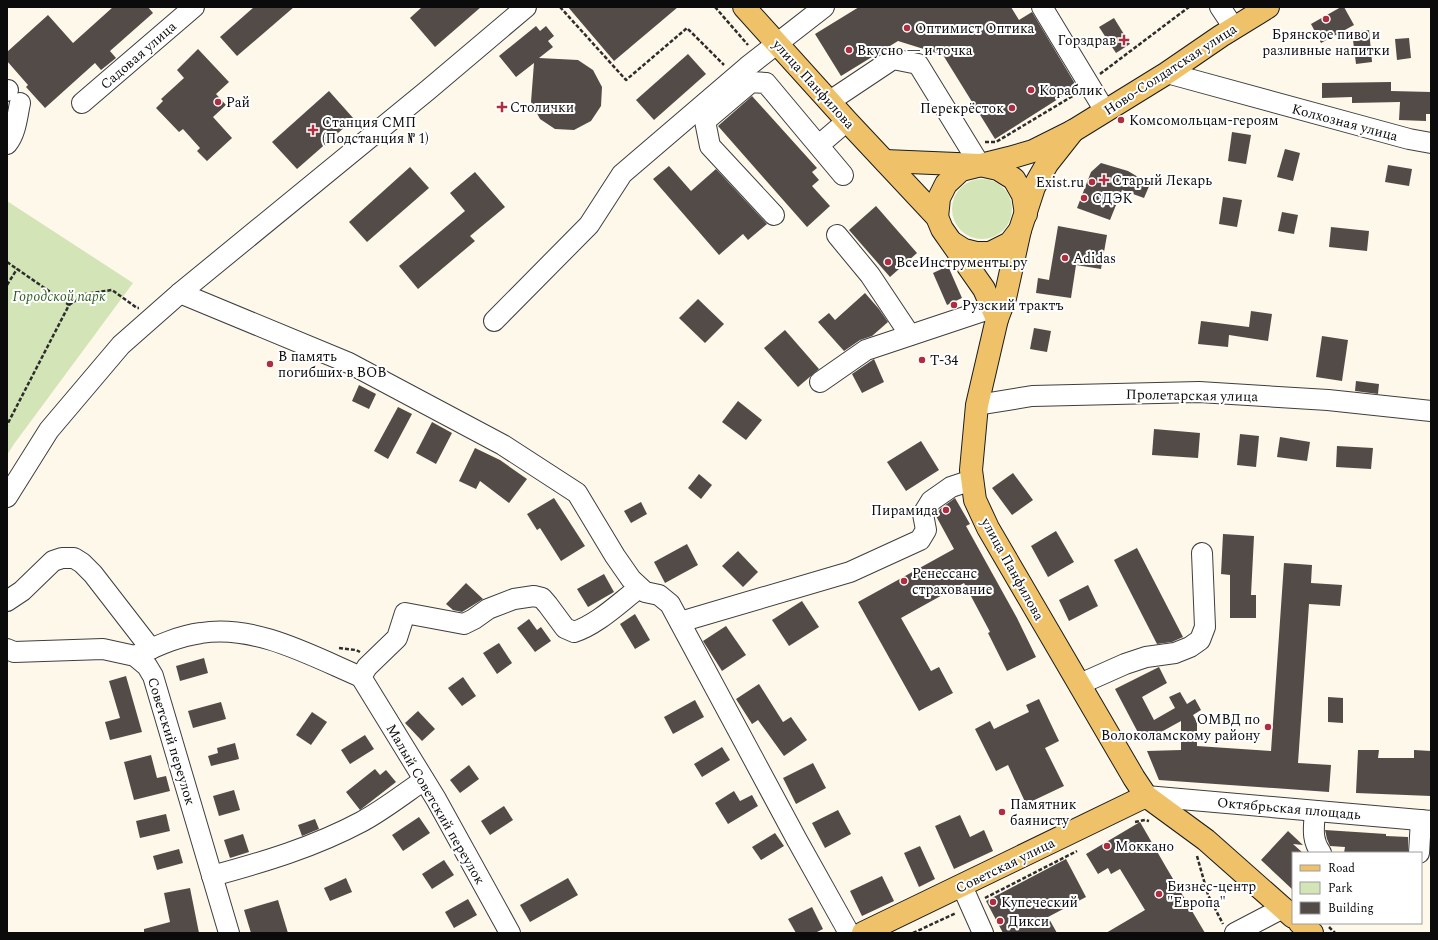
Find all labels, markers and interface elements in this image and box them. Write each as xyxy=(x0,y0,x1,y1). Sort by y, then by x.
marker: Брянское пиво и разливные напитки xyxy=(1321,14,1331,24)
street label: Садовая улица xyxy=(96,16,181,94)
place label: Оптимист Оптика xyxy=(915,18,1035,39)
street label: Ново-Солдатская улица xyxy=(1099,18,1241,120)
marker: Оптимист Оптика xyxy=(902,23,912,33)
place label: Брянское пиво и разливные напитки xyxy=(1262,24,1390,61)
place label: Горздрав xyxy=(1057,30,1116,51)
street label: улица Панфилова xyxy=(767,34,860,134)
marker: Горздрав xyxy=(1119,35,1129,45)
place label: Вкусно — и точка xyxy=(857,40,973,61)
marker: Вкусно — и точка xyxy=(844,45,854,55)
place label: Кораблик xyxy=(1039,80,1103,101)
marker: Кораблик xyxy=(1026,85,1036,95)
place label: Рай xyxy=(226,92,250,113)
marker: Рай xyxy=(213,97,223,107)
place label: Столички xyxy=(510,97,574,118)
place label: Перекрёсток xyxy=(920,98,1004,119)
street label: Колхозная улица xyxy=(1289,98,1401,147)
marker: Столички xyxy=(497,102,507,112)
marker: Перекрёсток xyxy=(1007,103,1017,113)
place label: Комсомольцам-героям xyxy=(1129,110,1279,131)
place label: Станция СМП (Подстанция № 1) xyxy=(322,112,429,149)
marker: Комсомольцам-героям xyxy=(1116,115,1126,125)
marker: Станция СМП (Подстанция № 1) xyxy=(307,124,319,136)
place label: Старый Лекарь xyxy=(1112,170,1212,191)
place label: Exist.ru xyxy=(1036,172,1084,193)
marker: Старый Лекарь xyxy=(1099,175,1109,185)
marker: Exist.ru xyxy=(1087,177,1097,187)
place label: СДЭК xyxy=(1092,188,1133,209)
marker: СДЭК xyxy=(1079,193,1089,203)
place label: Adidas xyxy=(1073,248,1116,269)
place label: ВсеИнструменты.ру xyxy=(896,252,1028,273)
marker: Adidas xyxy=(1060,253,1070,263)
marker: ВсеИнструменты.ру xyxy=(883,257,893,267)
park label: Городской парк xyxy=(12,286,106,307)
place label: Рузский трактъ xyxy=(962,295,1064,316)
marker: Рузский трактъ xyxy=(949,300,959,310)
place label: В память погибших в ВОВ xyxy=(278,346,386,383)
place label: Т-34 xyxy=(930,350,958,371)
marker: Т-34 xyxy=(917,355,927,365)
marker: В память погибших в ВОВ xyxy=(265,359,275,369)
street label: Пролетарская улица xyxy=(1126,384,1259,407)
place label: Пирамида xyxy=(871,500,938,521)
marker: Пирамида xyxy=(941,505,951,515)
street label: улица Панфилова xyxy=(975,513,1050,625)
place label: Ренессанс страхование xyxy=(912,563,993,600)
marker: Ренессанс страхование xyxy=(899,576,909,586)
street label: Советский переулок xyxy=(142,675,201,808)
place label: ОМВД по Волоколамскому району xyxy=(1101,709,1261,746)
street label: Малый Советский переулок xyxy=(381,720,490,889)
marker: ОМВД по Волоколамскому району xyxy=(1263,722,1273,732)
street label: Октябрьская площадь xyxy=(1216,792,1362,825)
place label: Памятник баянисту xyxy=(1010,794,1077,831)
marker: Памятник баянисту xyxy=(997,807,1007,817)
street label: Советская улица xyxy=(952,832,1059,899)
place label: Моккано xyxy=(1115,836,1174,857)
marker: Моккано xyxy=(1102,841,1112,851)
legend xyxy=(1292,852,1422,924)
text: Road xyxy=(1328,859,1355,878)
place label: Бизнес-центр "Европа" xyxy=(1167,876,1256,913)
text: Park xyxy=(1328,879,1353,898)
marker: Бизнес-центр "Европа" xyxy=(1154,889,1164,899)
place label: Купеческий xyxy=(1001,892,1078,913)
marker: Купеческий xyxy=(988,897,998,907)
text: Building xyxy=(1328,899,1374,918)
place label: Дикси xyxy=(1008,911,1049,932)
marker: Дикси xyxy=(995,916,1005,926)

